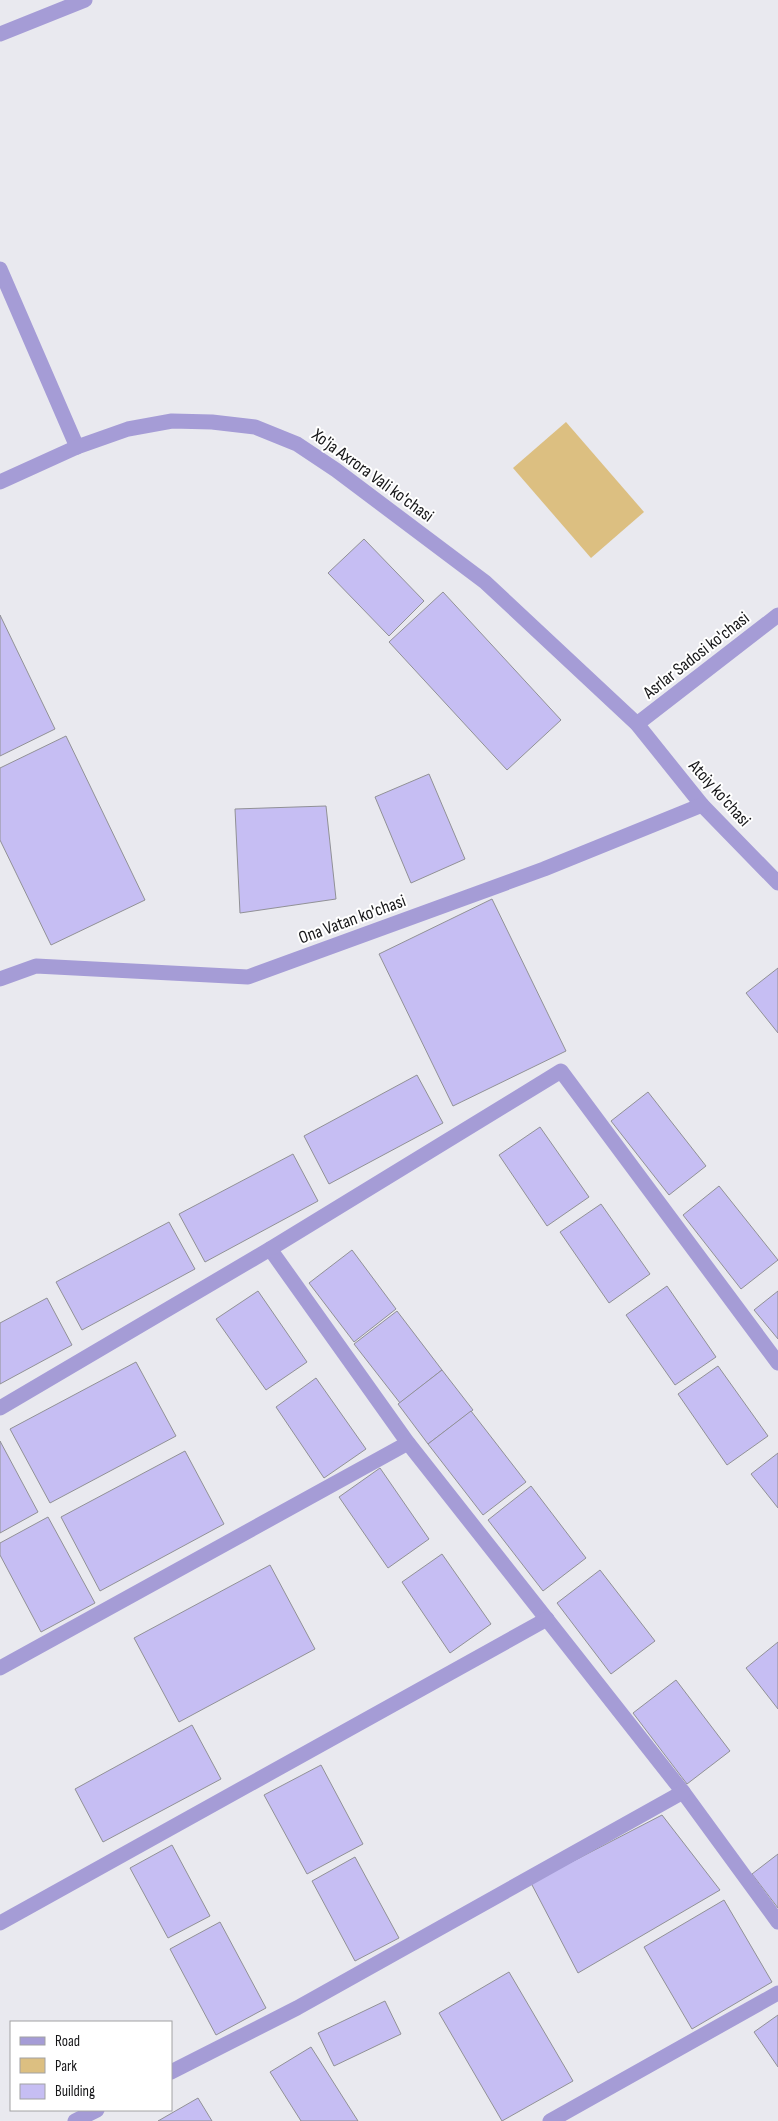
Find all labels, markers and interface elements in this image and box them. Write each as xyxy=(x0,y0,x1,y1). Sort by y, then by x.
street label: Xo'ja Axrora Vali ko'chasi xyxy=(307,424,438,527)
street label: Asrlar Sadosi ko'chasi xyxy=(638,608,753,704)
street label: Atoiy ko'chasi xyxy=(684,755,755,831)
street label: Ona Vatan ko'chasi xyxy=(296,890,409,949)
legend xyxy=(10,2021,172,2111)
text: Road xyxy=(55,2032,80,2051)
text: Park xyxy=(55,2057,77,2076)
text: Building xyxy=(55,2082,95,2101)

